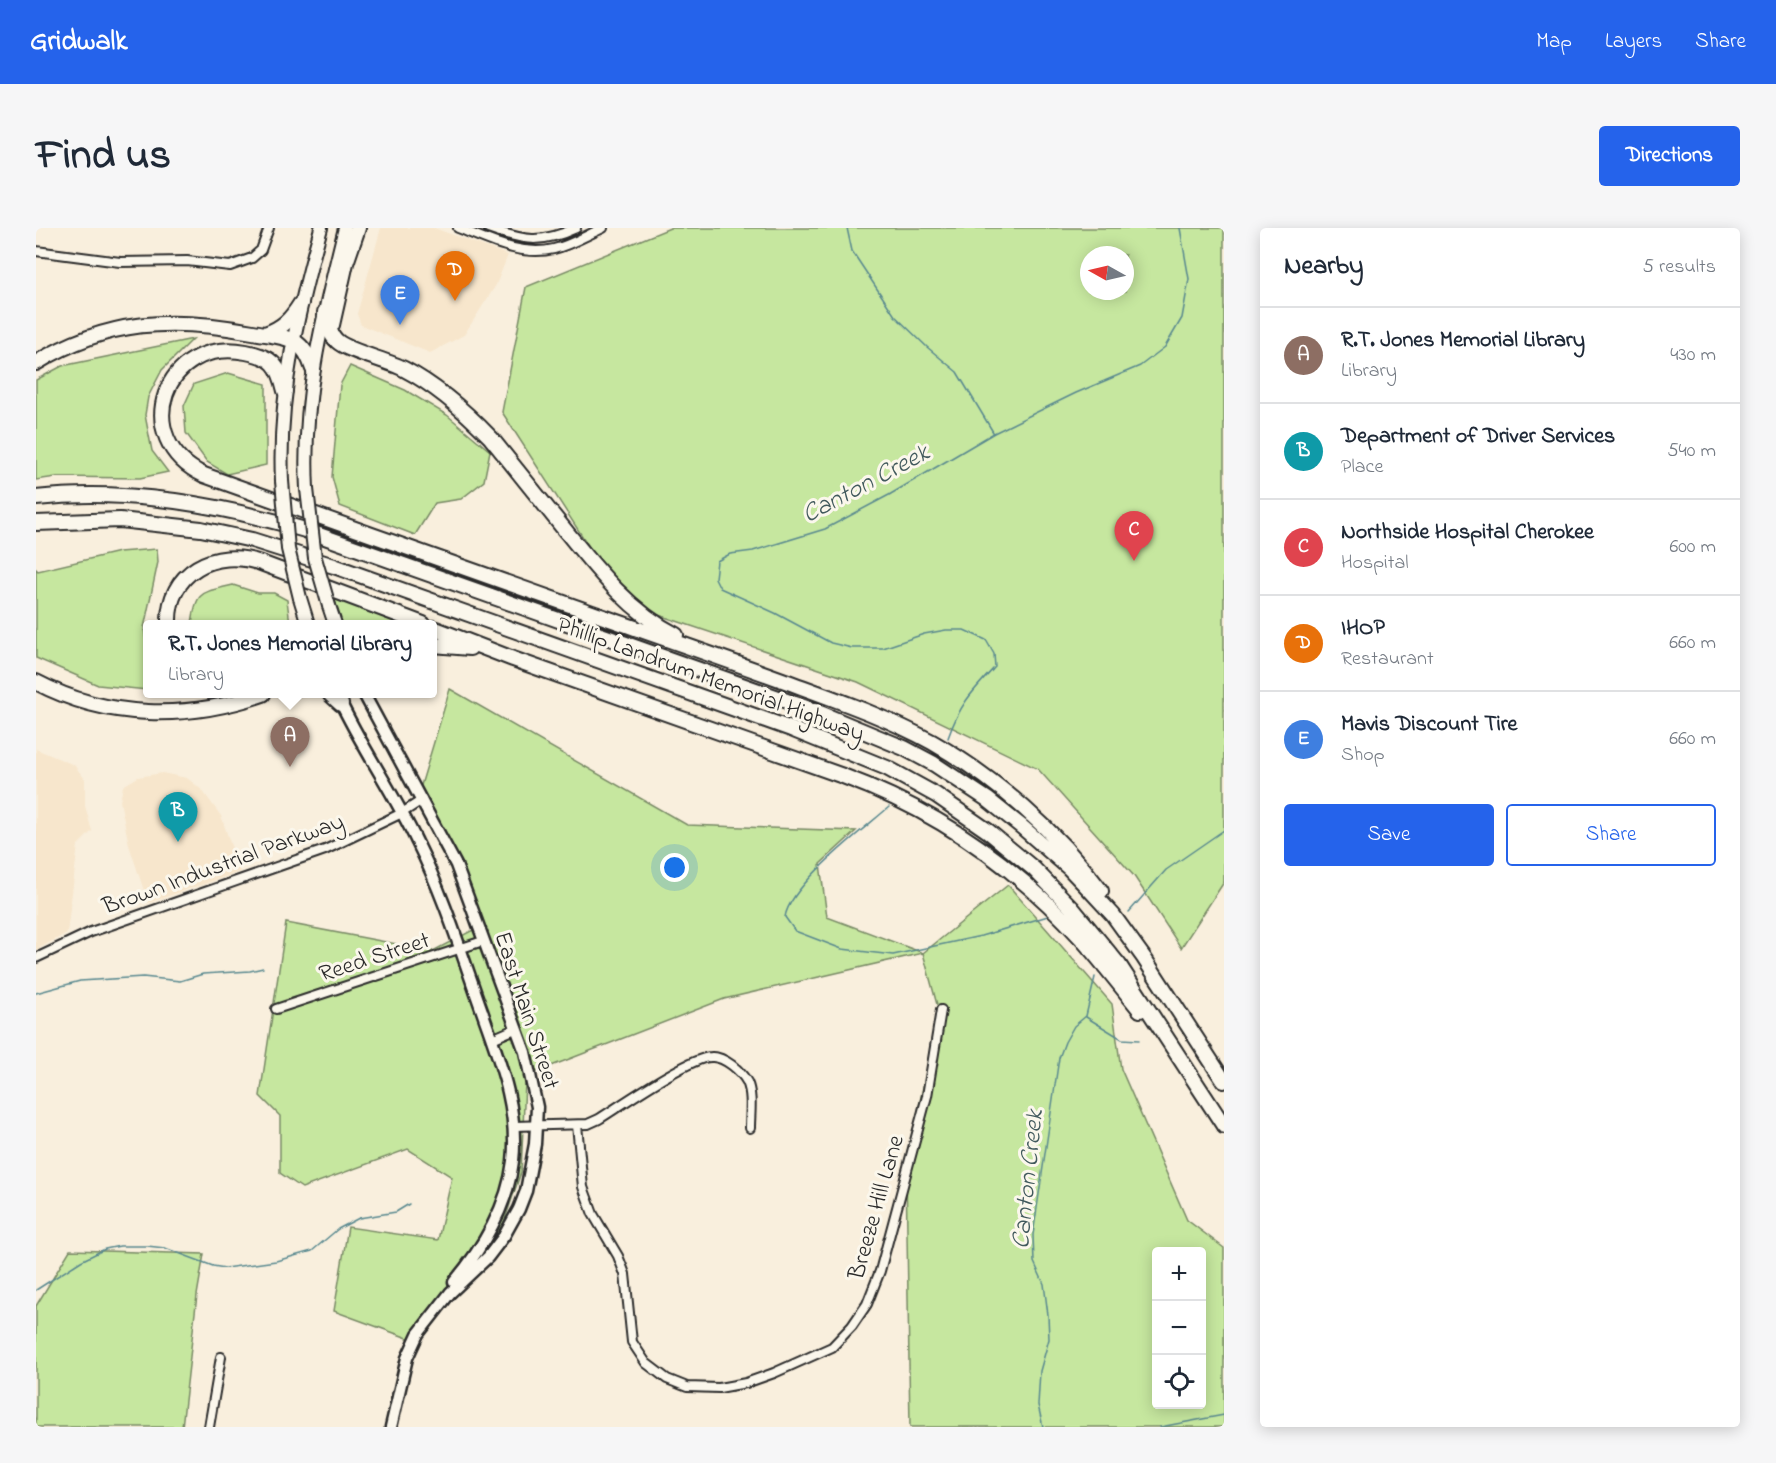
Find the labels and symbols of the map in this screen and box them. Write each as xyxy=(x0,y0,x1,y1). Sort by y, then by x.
north arrow xyxy=(1080,246,1134,300)
pin: D xyxy=(436,251,474,301)
pin: E xyxy=(380,276,420,325)
water label: Canton Creek xyxy=(796,434,938,534)
pin: C xyxy=(1114,512,1154,561)
street label: Phillip Landrum Memorial Highway xyxy=(551,608,869,753)
pin: A xyxy=(270,718,310,767)
pin: B xyxy=(158,792,198,842)
street label: Brown Industrial Parkway xyxy=(98,806,348,920)
your location xyxy=(660,853,689,882)
street label: Reed Street xyxy=(315,924,435,993)
street label: East Main Street xyxy=(484,927,568,1094)
water label: Canton Creek xyxy=(1003,1106,1055,1251)
street label: Breeze Hill Lane xyxy=(840,1131,915,1285)

